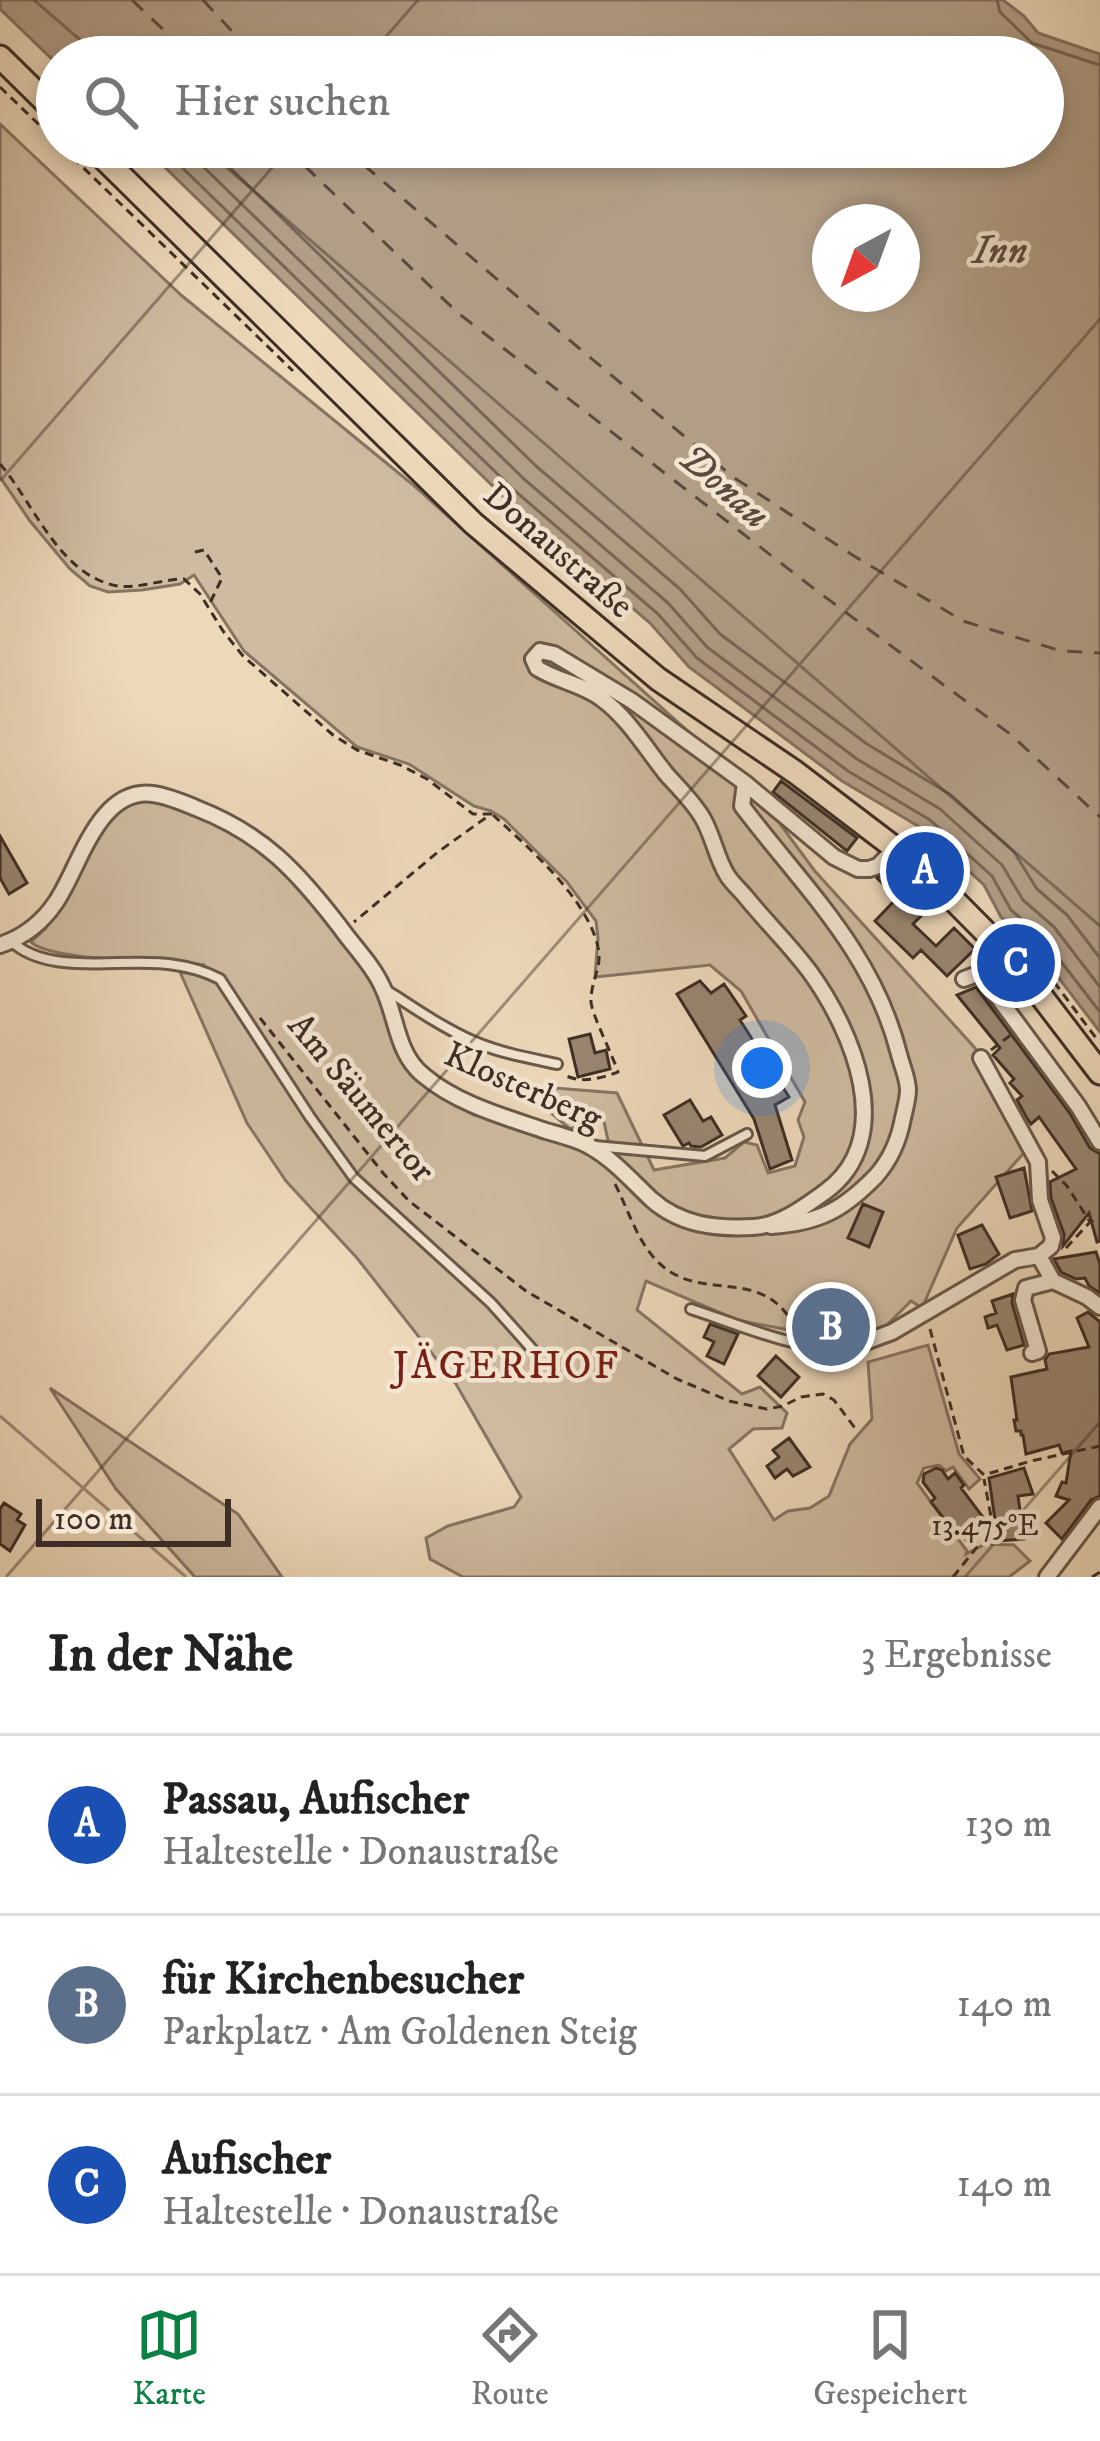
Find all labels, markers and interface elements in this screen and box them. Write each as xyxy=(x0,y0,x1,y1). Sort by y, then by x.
search box xyxy=(36,36,1064,168)
icon: search xyxy=(78,69,144,135)
text: Hier suchen xyxy=(174,74,390,130)
north arrow xyxy=(812,204,920,312)
water label: Inn xyxy=(970,227,1028,276)
water label: Donau xyxy=(668,434,780,540)
street label: Donaustraße xyxy=(474,473,642,629)
pin: A xyxy=(886,826,964,916)
pin: C xyxy=(977,918,1055,1008)
street label: Am Säumertor xyxy=(277,1004,445,1192)
street label: Klosterberg xyxy=(437,1032,609,1142)
your location xyxy=(732,1038,792,1098)
pin: B xyxy=(792,1282,870,1372)
district label: JÄGERHOF xyxy=(390,1342,621,1391)
scale bar xyxy=(36,1493,231,1546)
text: 100 m xyxy=(54,1499,133,1540)
text: 13.475°E xyxy=(931,1508,1039,1545)
text: In der Nähe xyxy=(48,1623,293,1687)
text: 3 Ergebnisse xyxy=(861,1631,1052,1680)
text: Passau, Aufischer xyxy=(162,1772,469,1828)
text: A xyxy=(75,1800,99,1849)
text: 130 m xyxy=(964,1800,1052,1849)
text: Haltestelle · Donaustraße xyxy=(162,1828,559,1877)
text: für Kirchenbesucher xyxy=(162,1952,524,2008)
text: B xyxy=(75,1980,99,2029)
text: 140 m xyxy=(957,1980,1052,2029)
text: Parkplatz · Am Goldenen Steig xyxy=(162,2008,637,2057)
text: Aufischer xyxy=(162,2132,331,2188)
text: C xyxy=(74,2160,100,2209)
text: 140 m xyxy=(957,2160,1052,2209)
text: Haltestelle · Donaustraße xyxy=(162,2188,559,2237)
tab: Karte xyxy=(132,2302,206,2415)
tab: Route xyxy=(471,2302,549,2415)
tab: Gespeichert xyxy=(813,2302,968,2415)

